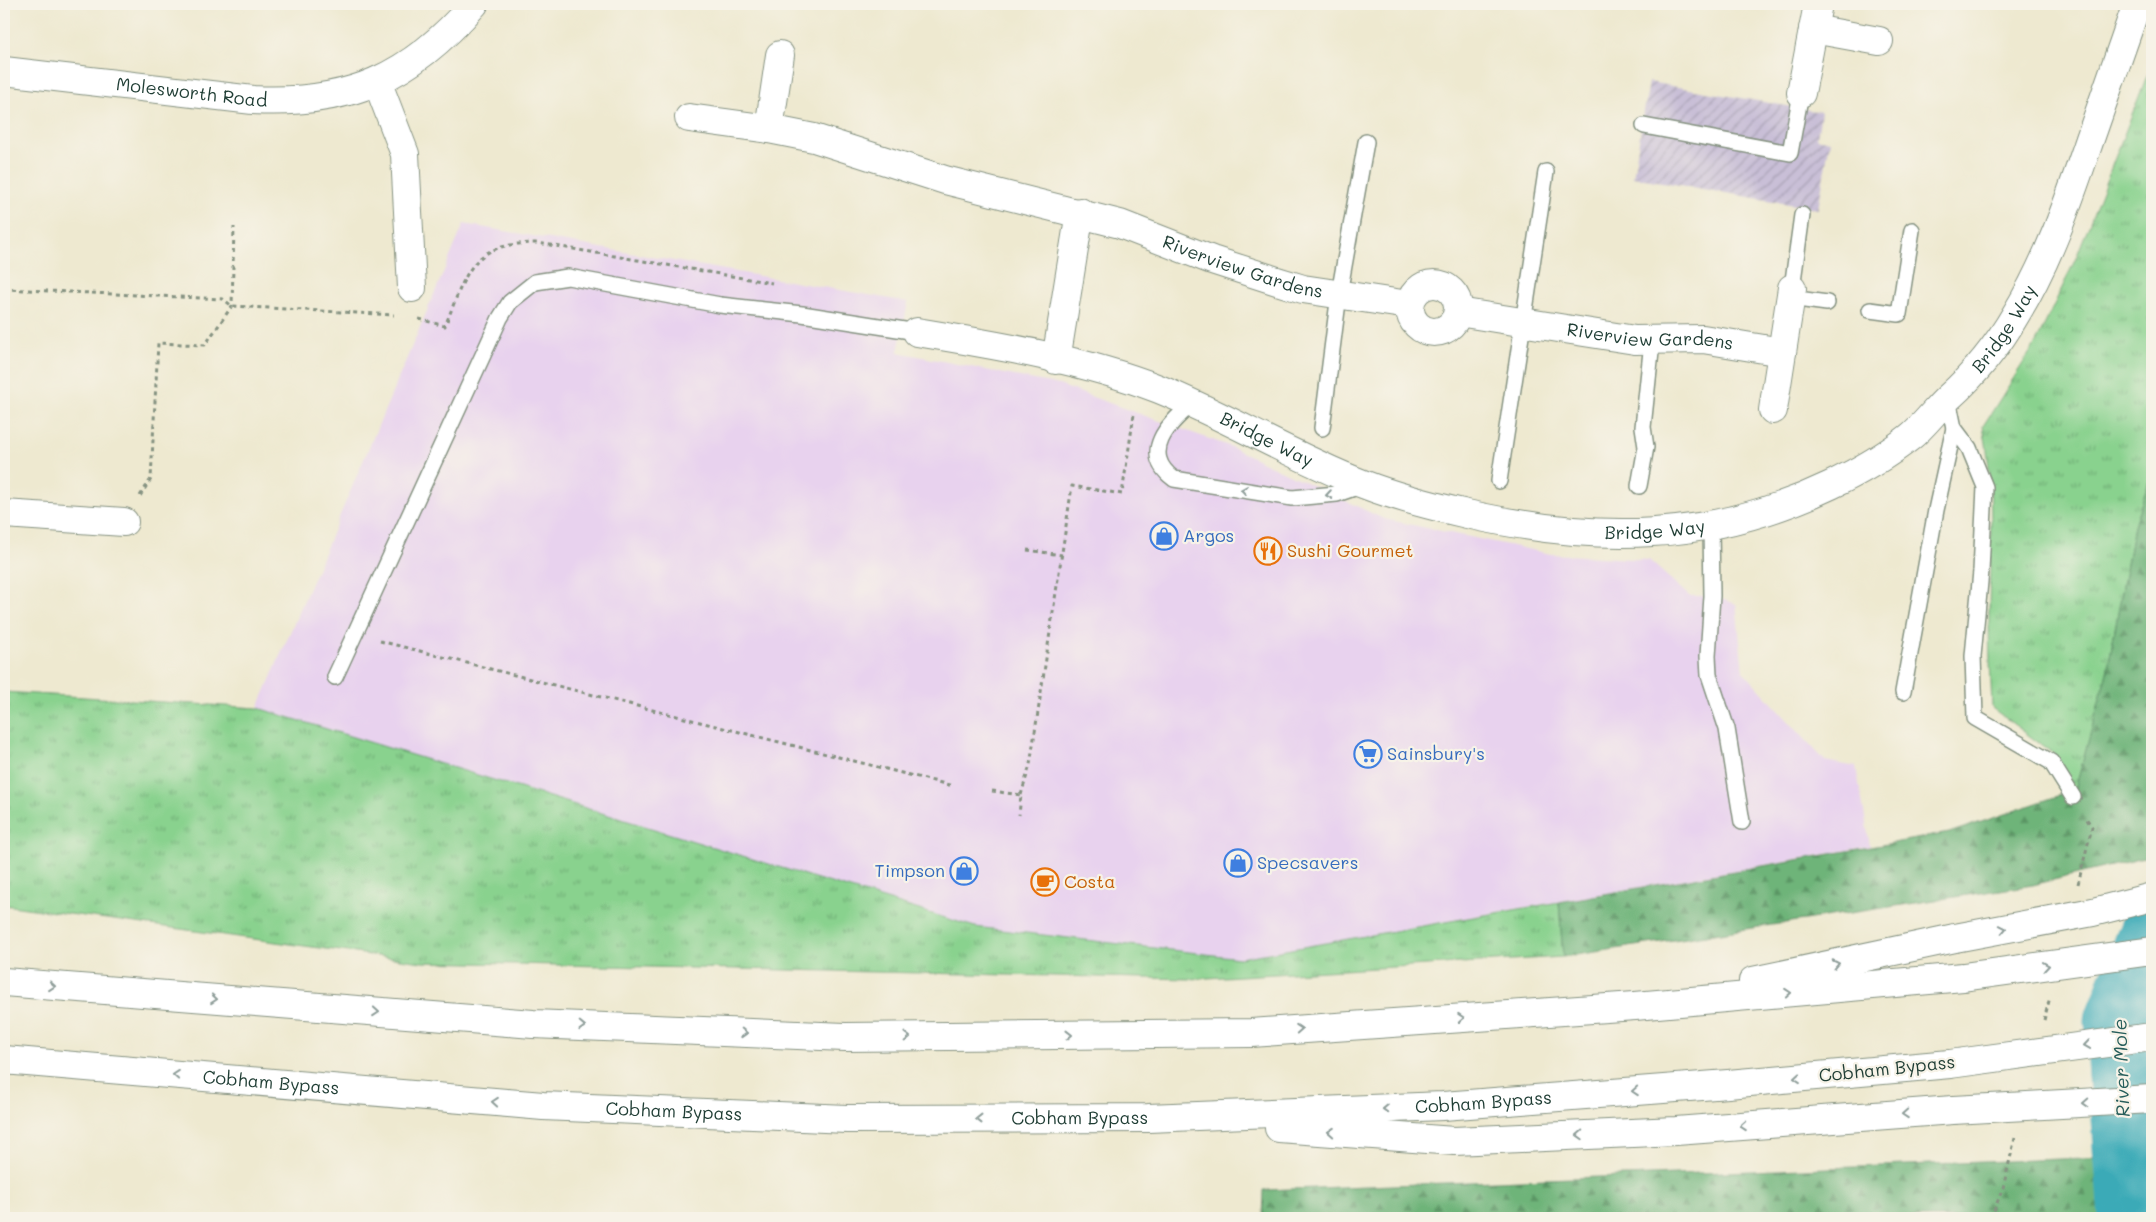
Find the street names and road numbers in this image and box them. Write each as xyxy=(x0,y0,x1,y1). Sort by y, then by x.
street label: Molesworth Road xyxy=(115,71,268,112)
street label: Riverview Gardens xyxy=(1159,229,1325,303)
street label: Bridge Way xyxy=(1966,280,2041,378)
street label: Riverview Gardens xyxy=(1565,316,1735,355)
street label: Bridge Way xyxy=(1216,406,1317,472)
street label: Bridge Way xyxy=(1604,513,1707,544)
street label: Cobham Bypass xyxy=(1818,1049,1956,1087)
street label: Cobham Bypass xyxy=(202,1064,340,1100)
street label: Cobham Bypass xyxy=(1415,1085,1553,1118)
street label: Cobham Bypass xyxy=(605,1096,743,1126)
street label: Cobham Bypass xyxy=(1011,1105,1148,1129)

